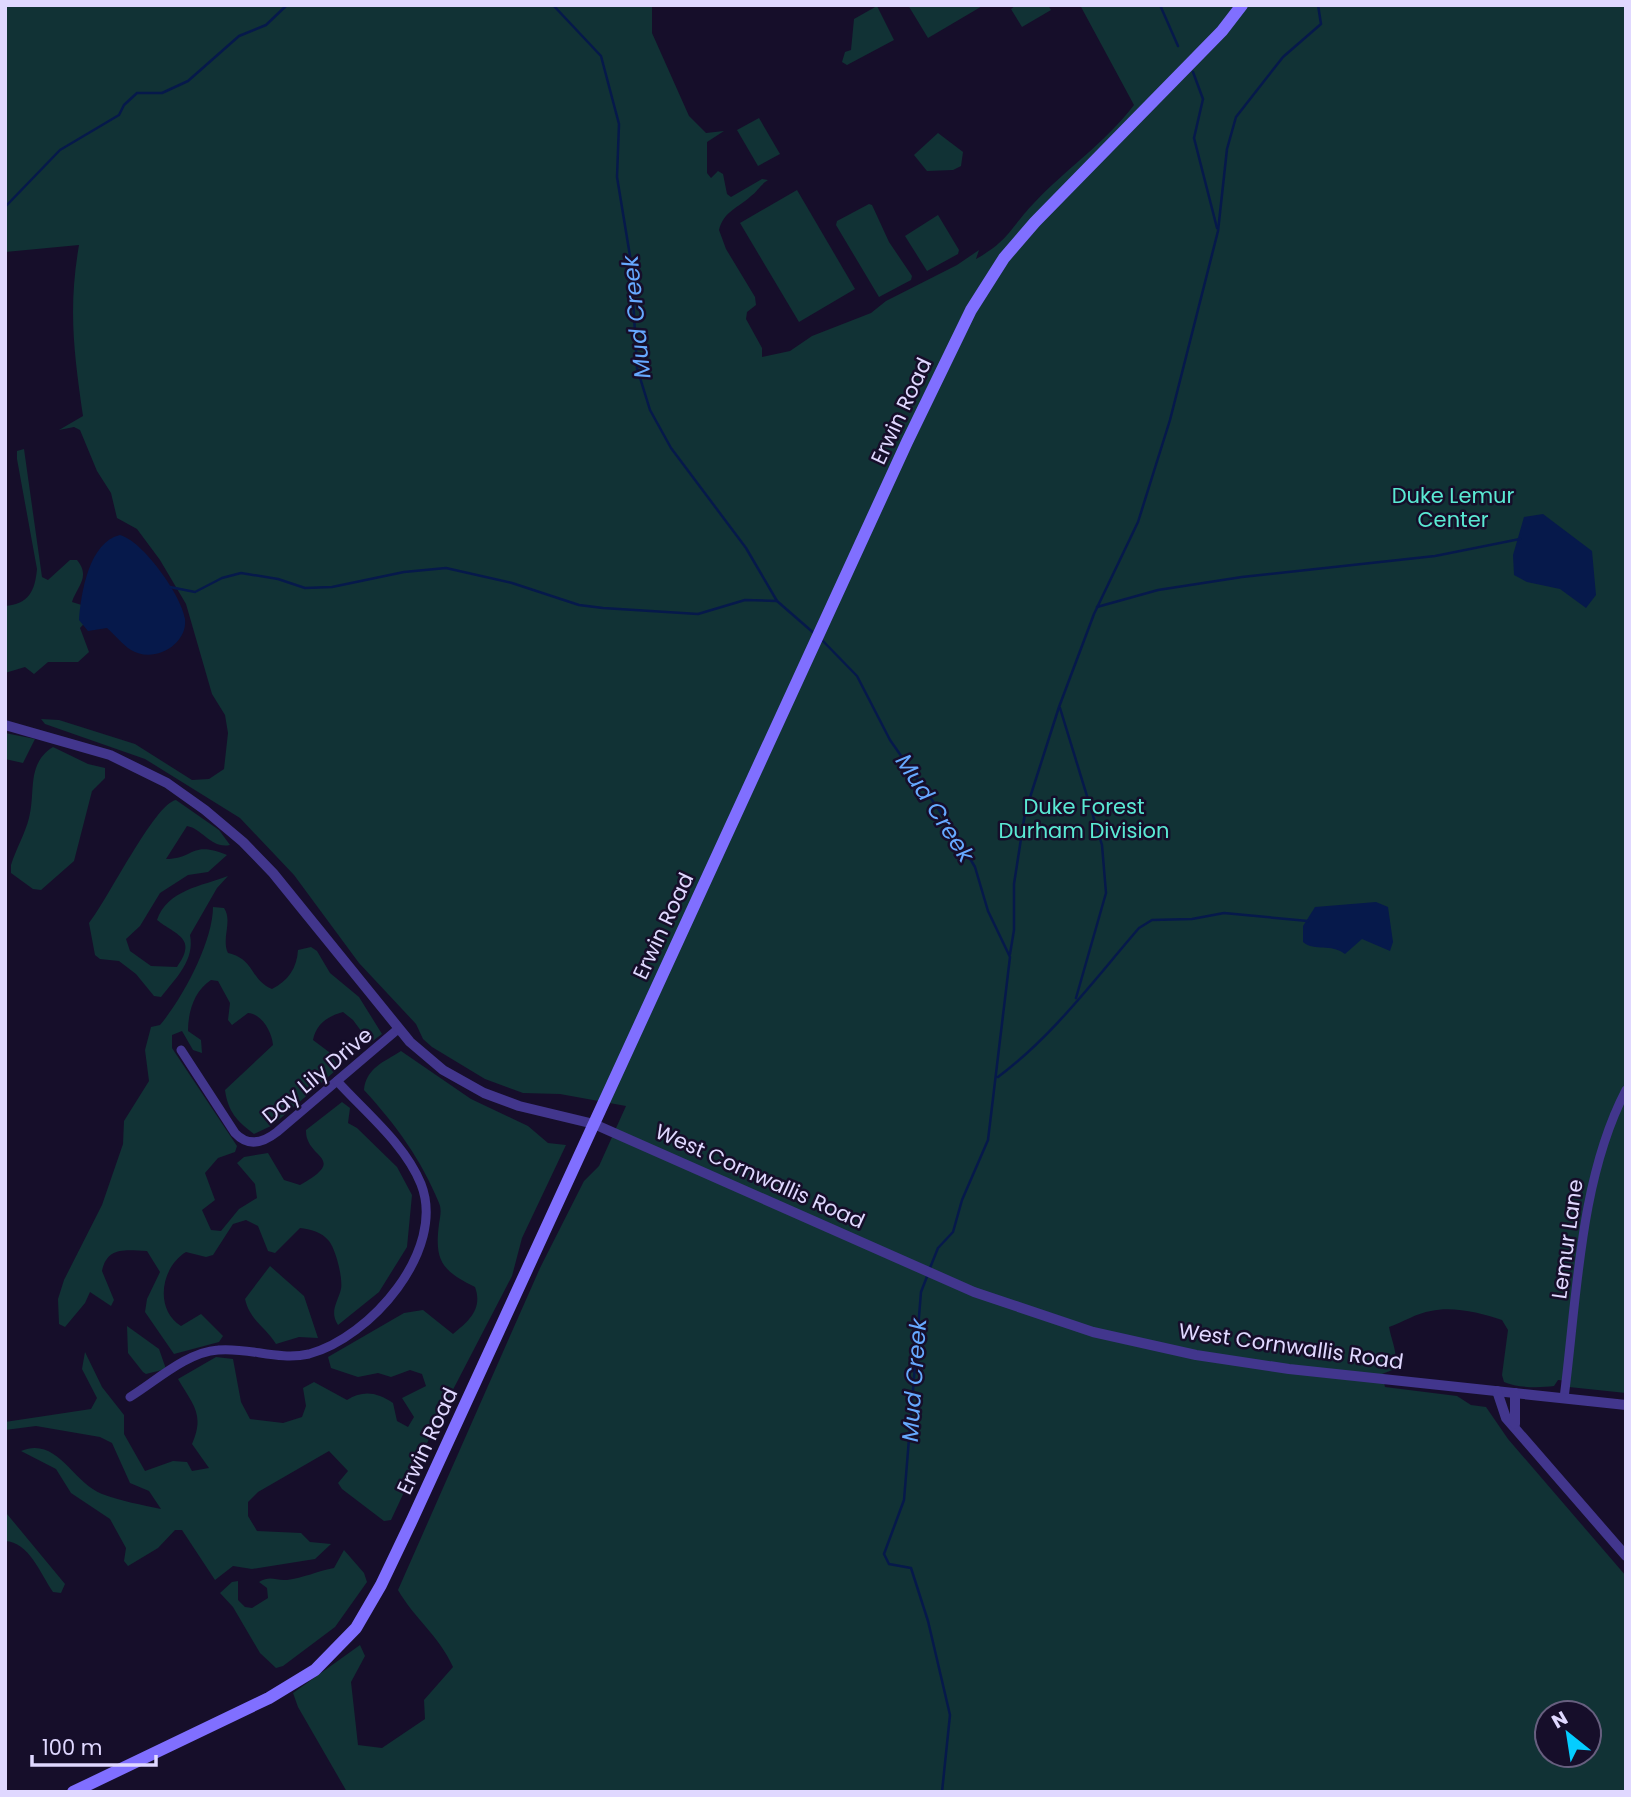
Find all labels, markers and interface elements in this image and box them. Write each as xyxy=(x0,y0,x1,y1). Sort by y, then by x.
water label: Mud Creek xyxy=(614,253,658,380)
street label: Erwin Road xyxy=(864,353,938,469)
park label: Duke Lemur Center xyxy=(1392,481,1515,534)
water label: Mud Creek xyxy=(888,747,983,870)
park label: Duke Forest Durham Division xyxy=(999,792,1169,845)
street label: Erwin Road xyxy=(626,868,700,984)
street label: Day Lily Drive xyxy=(256,1020,378,1130)
street label: West Cornwallis Road xyxy=(651,1117,869,1235)
street label: Lemur Lane xyxy=(1544,1177,1590,1301)
water label: Mud Creek xyxy=(894,1316,934,1443)
street label: West Cornwallis Road xyxy=(1177,1316,1405,1376)
street label: Erwin Road xyxy=(390,1383,464,1499)
north arrow xyxy=(1533,1699,1603,1769)
text: N xyxy=(1547,1704,1573,1735)
scale bar xyxy=(32,1724,156,1768)
text: 100 m xyxy=(42,1733,102,1762)

